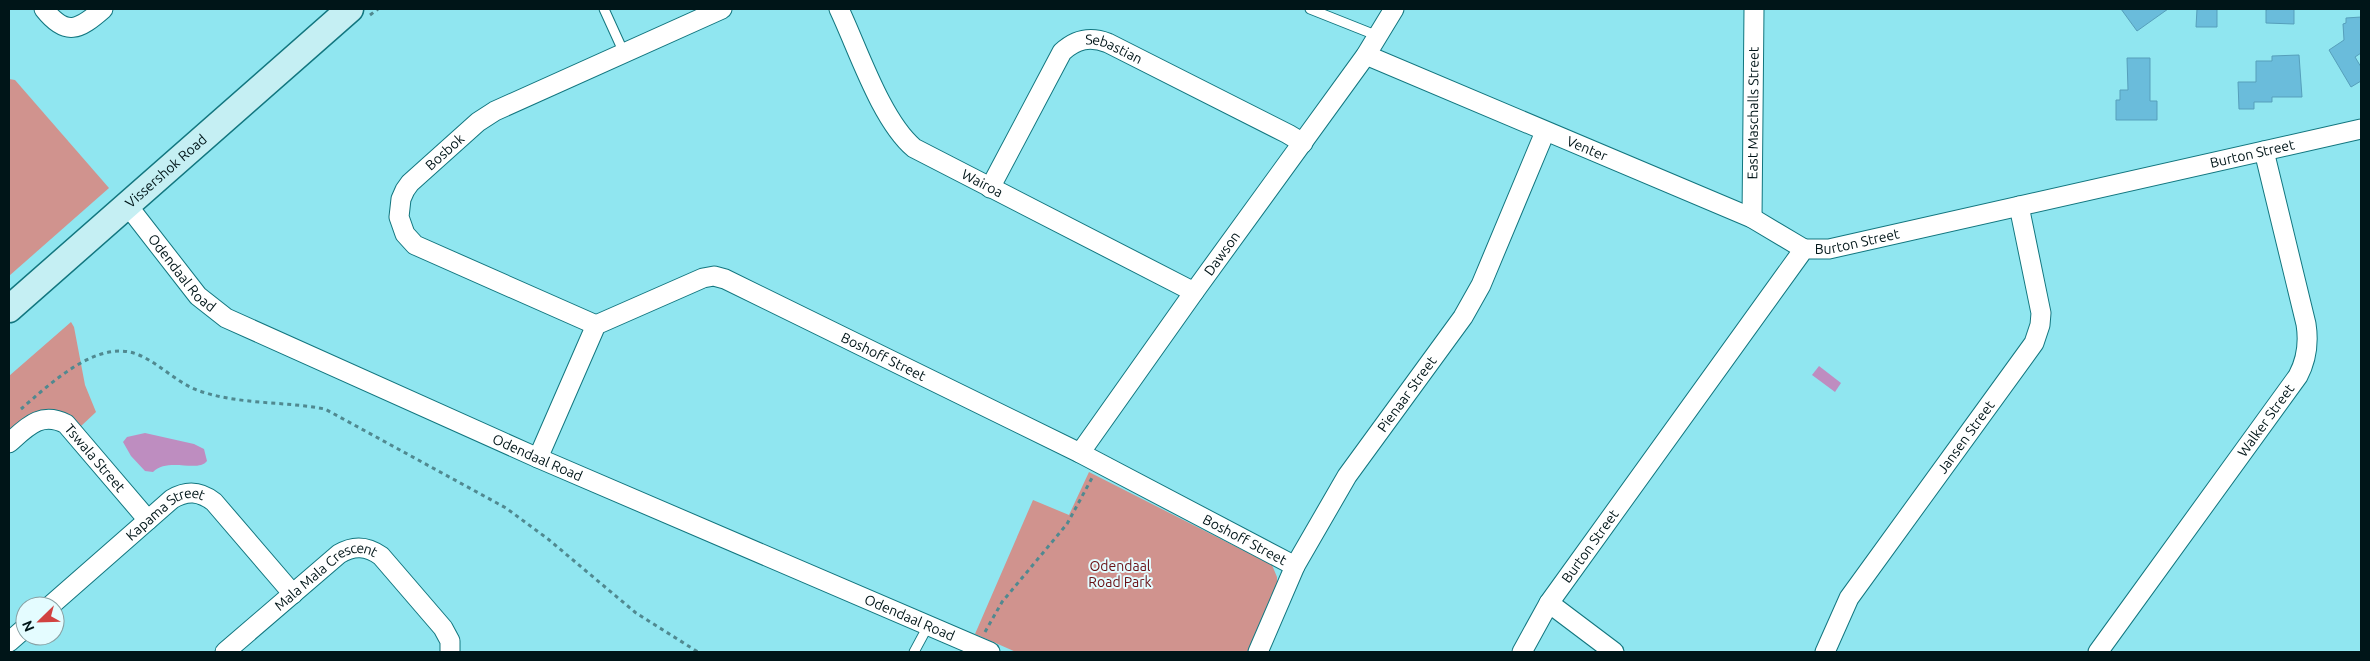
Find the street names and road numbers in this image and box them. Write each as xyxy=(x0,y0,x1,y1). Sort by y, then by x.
street label: Sebastian xyxy=(1085,31,1145,67)
street label: East Maschalls Street xyxy=(1744,46,1762,179)
street label: Bosbok xyxy=(422,130,467,173)
street label: Vissershok Road xyxy=(122,131,210,211)
street label: Venter xyxy=(1564,133,1610,164)
street label: Burton Street xyxy=(2208,136,2296,171)
street label: Wairoa xyxy=(959,166,1006,200)
street label: Burton Street xyxy=(1815,225,1901,257)
street label: Dawson xyxy=(1201,228,1243,278)
street label: Odendaal Road xyxy=(145,231,219,315)
street label: Boshoff Street xyxy=(838,329,929,384)
street label: Pienaar Street xyxy=(1374,353,1440,435)
street label: Walker Street xyxy=(2234,381,2298,460)
street label: Jansen Street xyxy=(1934,397,1998,477)
street label: Tswala Street xyxy=(61,420,129,496)
street label: Odendaal Road xyxy=(490,431,585,484)
street label: Kapama Street xyxy=(123,485,208,544)
street label: Burton Street xyxy=(1558,506,1622,586)
street label: Boshoff Street xyxy=(1200,511,1290,568)
street label: Mala Mala Crescent xyxy=(271,540,381,614)
street label: Odendaal Road xyxy=(862,591,957,644)

